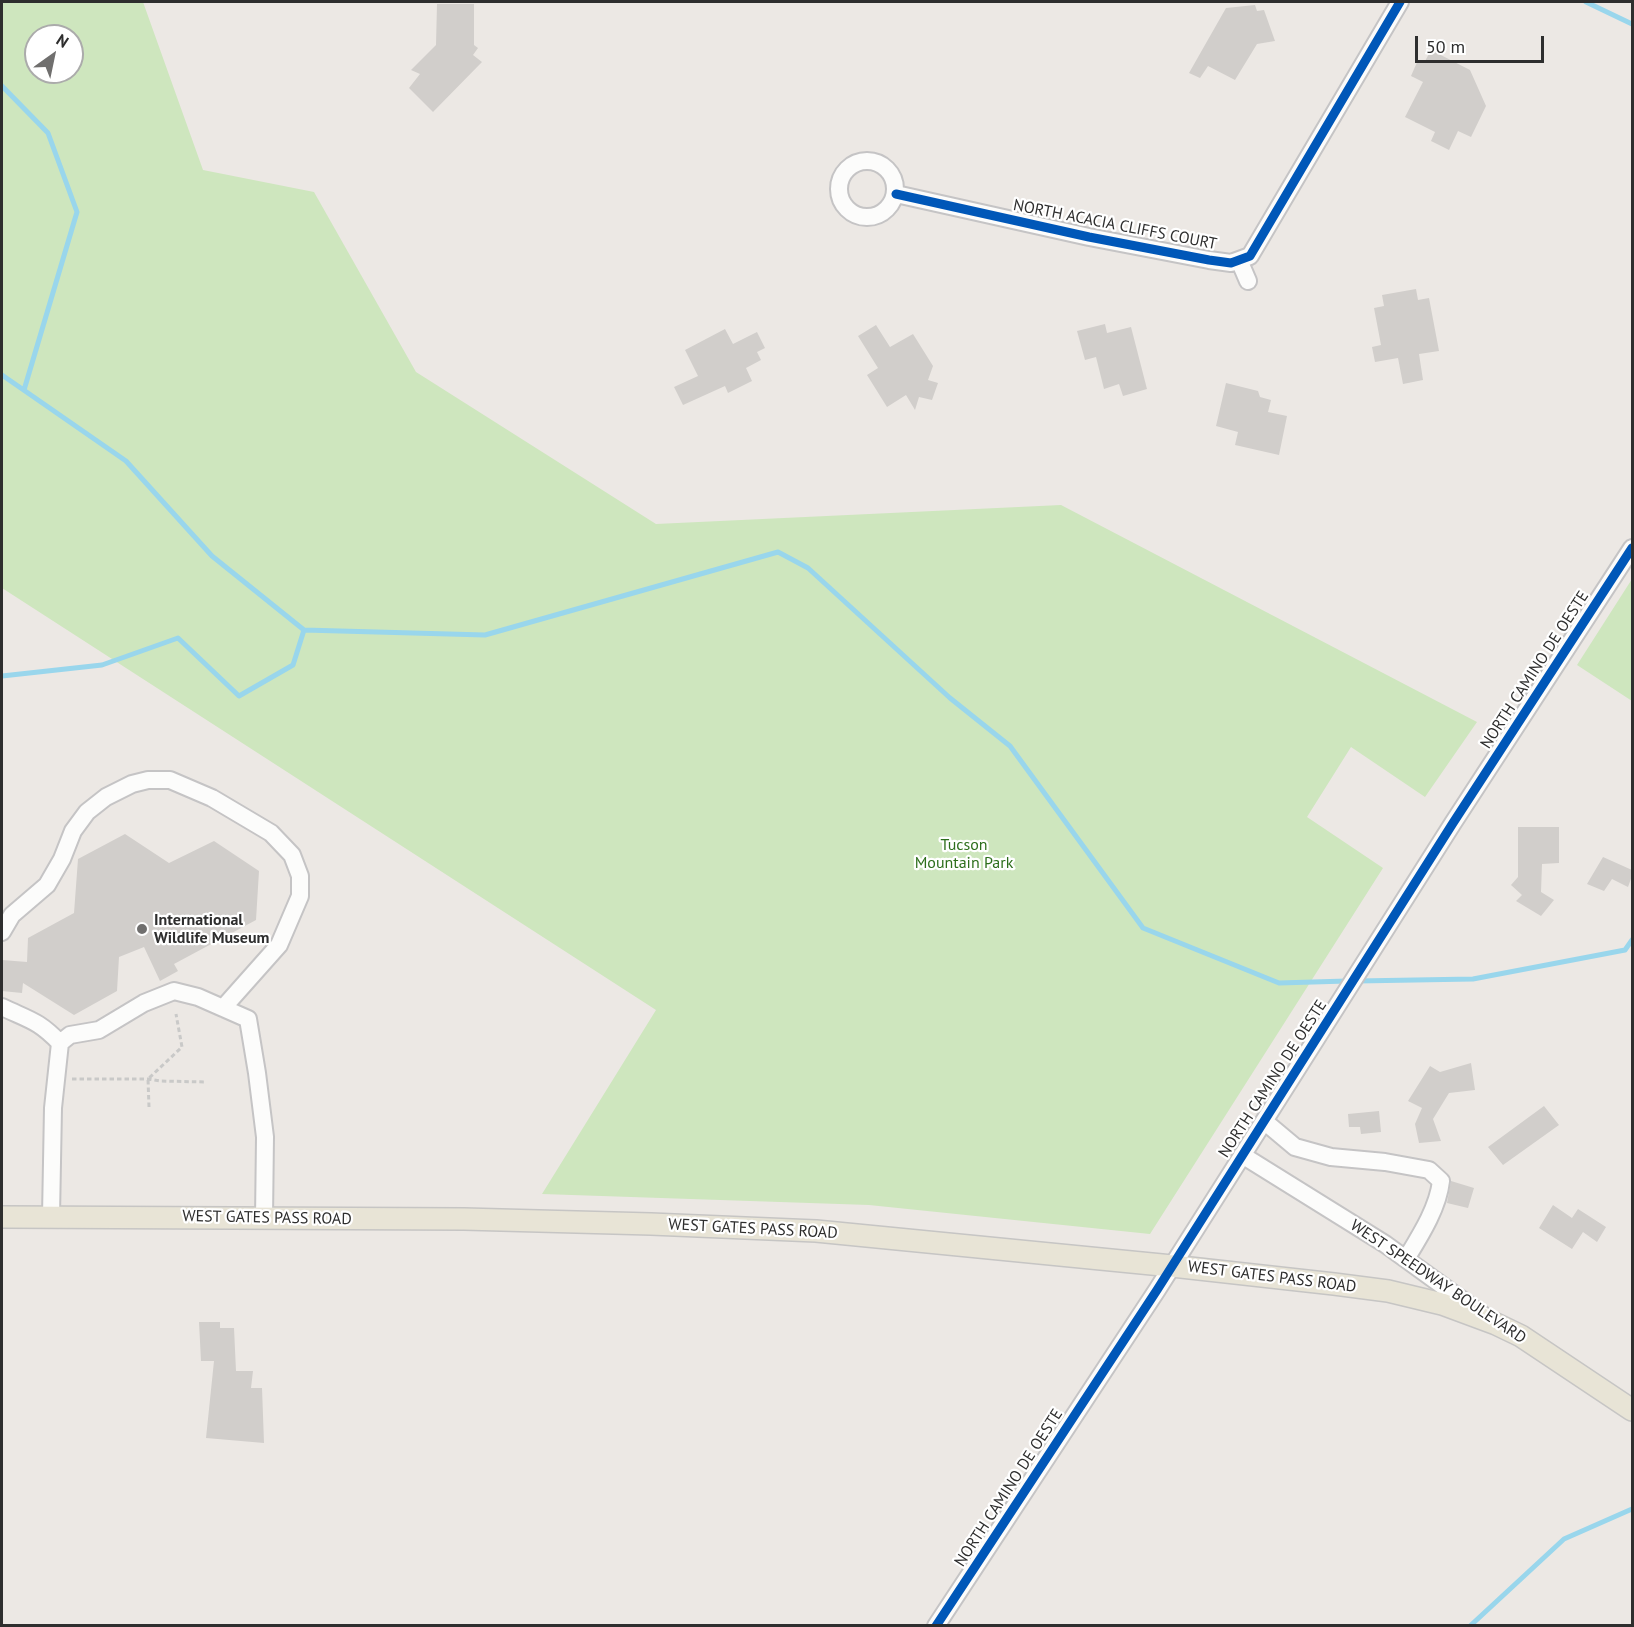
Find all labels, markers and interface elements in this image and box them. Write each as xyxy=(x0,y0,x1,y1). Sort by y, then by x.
north arrow xyxy=(24,24,84,84)
scale bar xyxy=(1418,24,1547,62)
text: N xyxy=(53,29,73,52)
text: 50 m xyxy=(1426,35,1465,58)
street label: NORTH ACACIA CLIFFS COURT xyxy=(1012,196,1218,254)
street label: NORTH CAMINO DE OESTE xyxy=(1477,587,1593,753)
park label: Tucson Mountain Park xyxy=(915,835,1013,873)
place label: International Wildlife Museum xyxy=(154,910,269,948)
marker: International Wildlife Museum xyxy=(135,922,149,936)
street label: NORTH CAMINO DE OESTE xyxy=(1215,996,1331,1162)
street label: WEST GATES PASS ROAD xyxy=(182,1207,352,1229)
street label: WEST GATES PASS ROAD xyxy=(668,1215,838,1243)
street label: WEST SPEEDWAY BOULEVARD xyxy=(1347,1216,1529,1348)
street label: WEST GATES PASS ROAD xyxy=(1187,1257,1357,1297)
street label: NORTH CAMINO DE OESTE xyxy=(951,1405,1067,1571)

